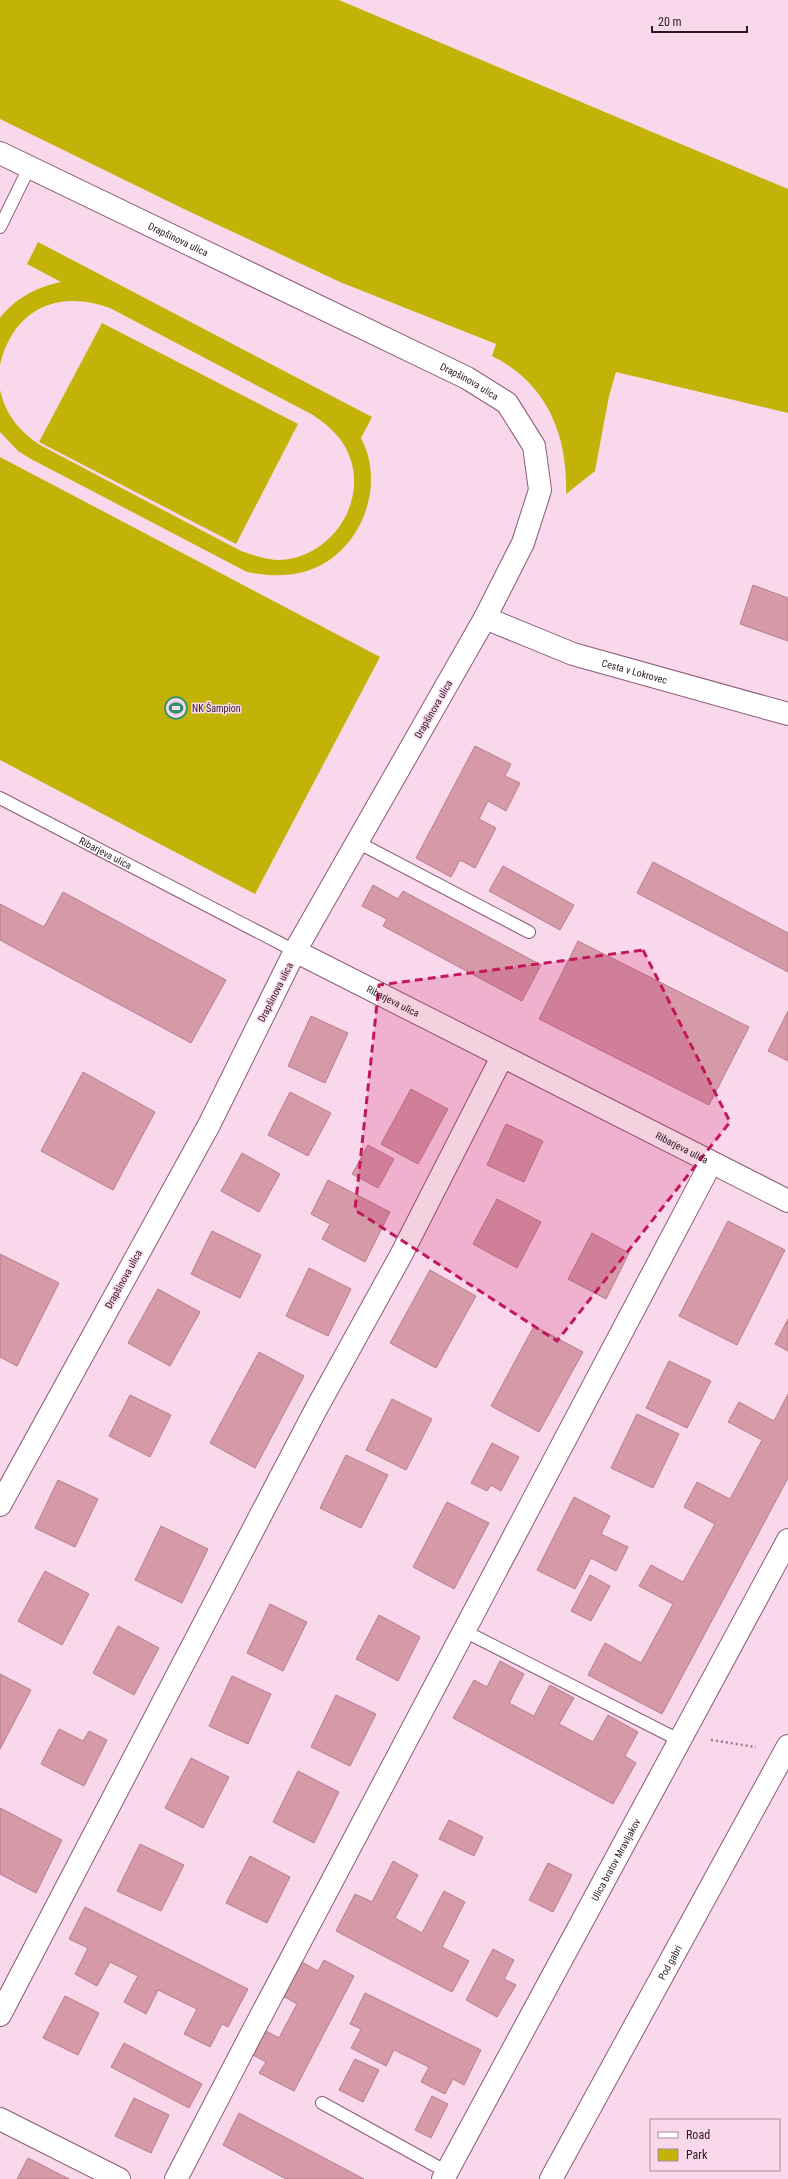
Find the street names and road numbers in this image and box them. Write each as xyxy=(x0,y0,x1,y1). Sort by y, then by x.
street label: Drapšinova ulica xyxy=(146,220,210,259)
street label: Drapšinova ulica xyxy=(438,361,501,402)
street label: Cesta v Lokrovec xyxy=(601,657,669,686)
street label: Drapšinova ulica xyxy=(412,678,455,740)
street label: Ribarjeva ulica xyxy=(77,835,134,871)
street label: Drapšinova ulica xyxy=(256,961,295,1024)
street label: Ribarjeva ulica xyxy=(365,983,421,1019)
street label: Ribarjeva ulica xyxy=(654,1130,710,1166)
street label: Drapšinova ulica xyxy=(103,1248,144,1310)
street label: Ulica bratov Mravljakov xyxy=(589,1816,643,1903)
street label: Pod gabri xyxy=(656,1943,684,1982)

